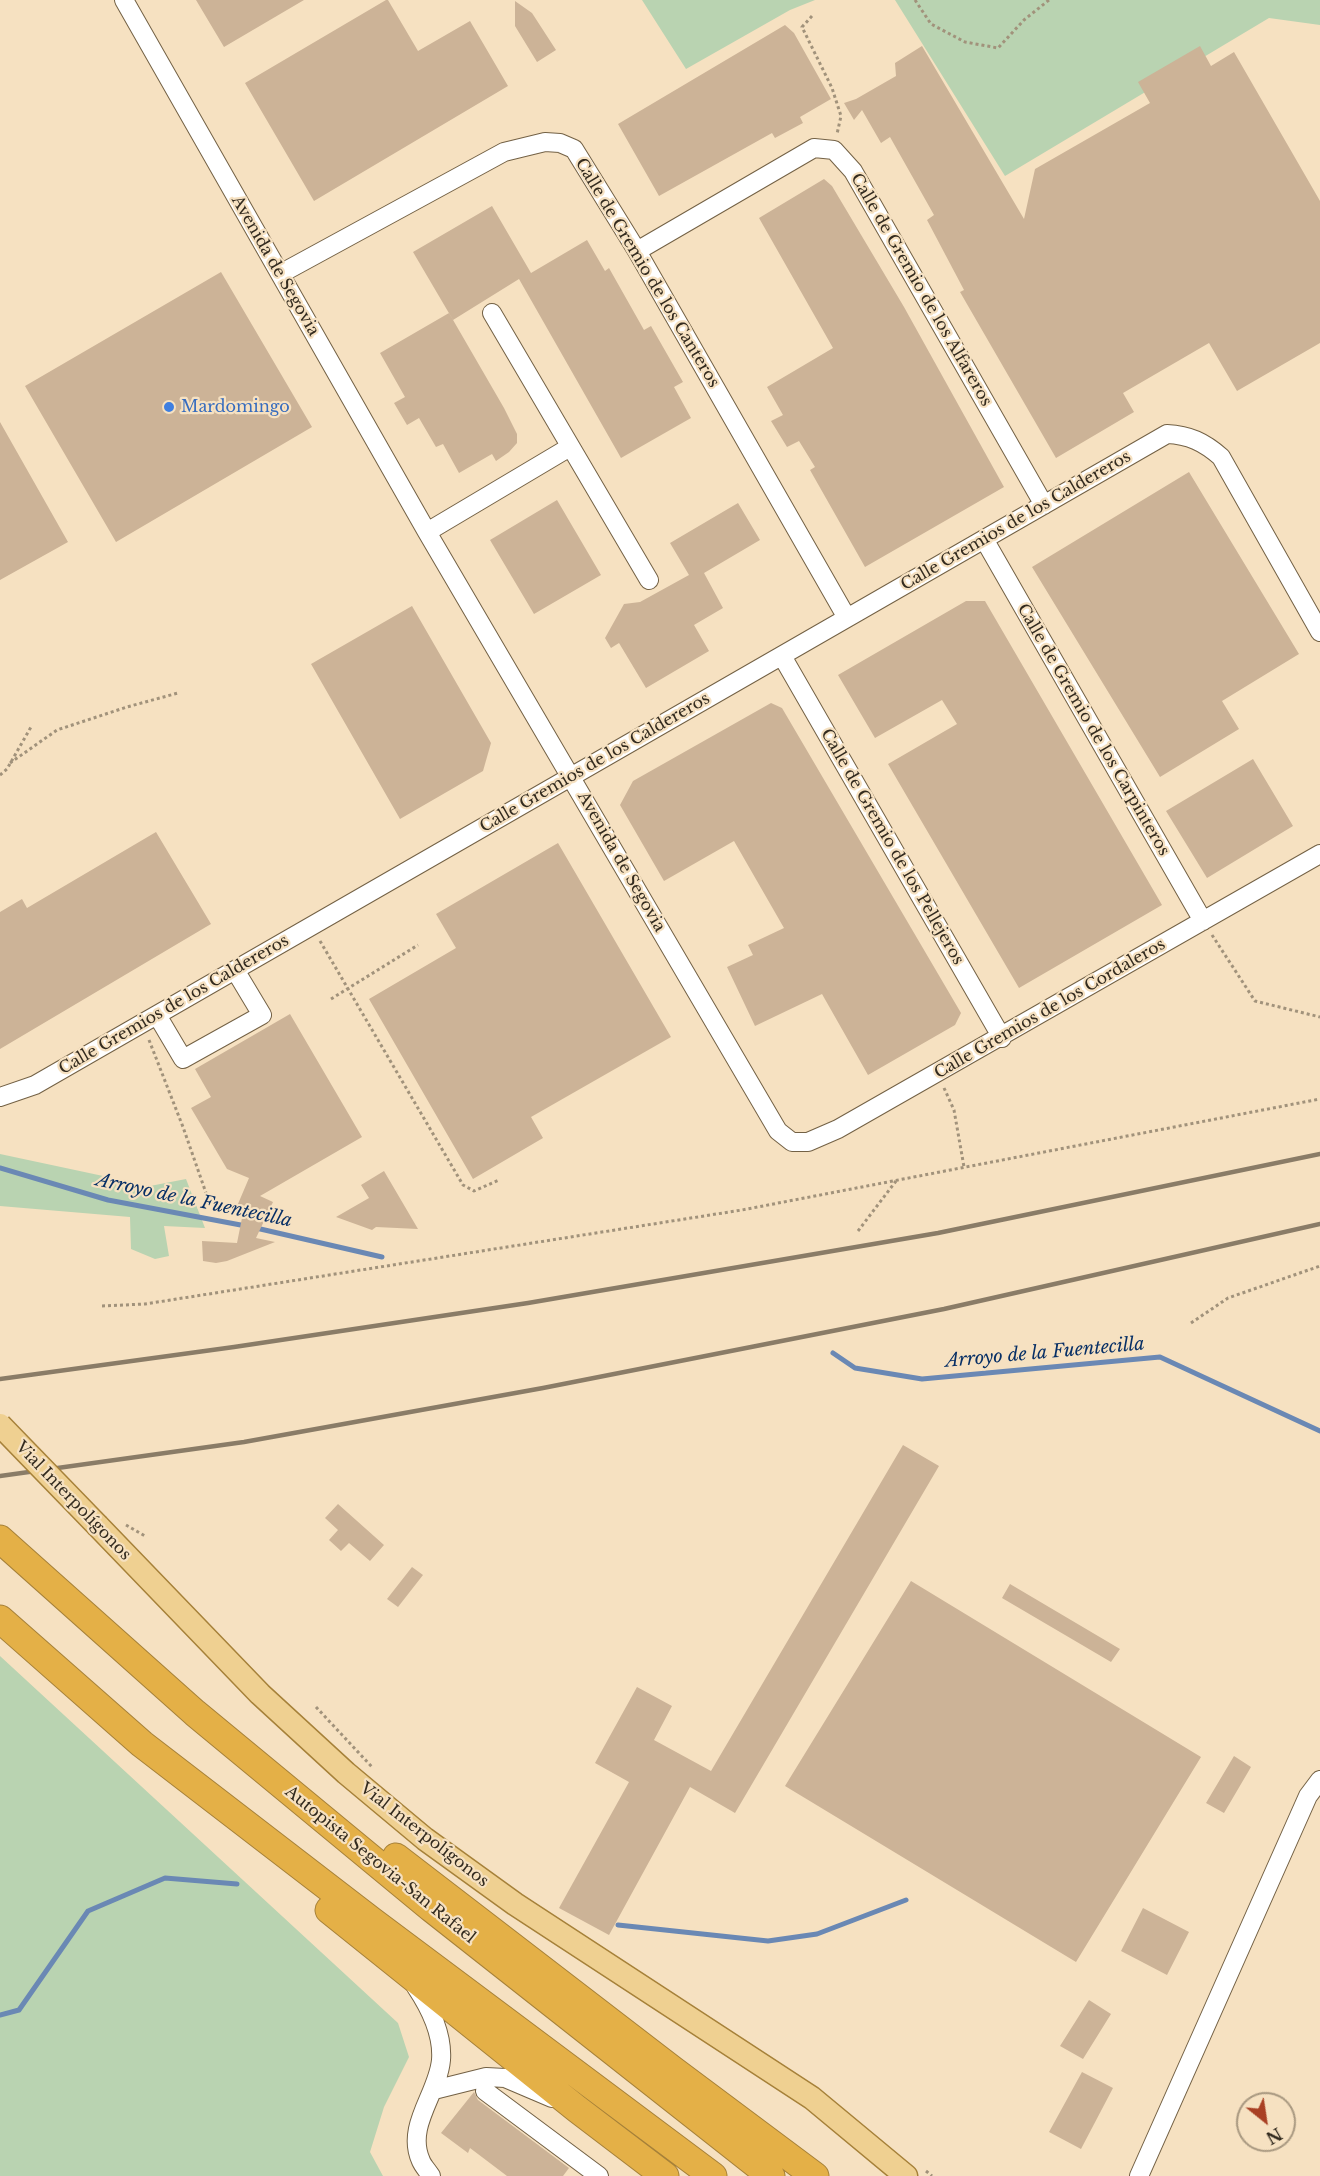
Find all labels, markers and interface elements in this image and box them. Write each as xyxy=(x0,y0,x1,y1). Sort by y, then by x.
street label: Calle de Gremio de los Canteros xyxy=(571,155,723,391)
street label: Calle de Gremio de los Alfareros xyxy=(846,170,996,410)
street label: Avenida de Segovia xyxy=(227,193,323,339)
place label: Mardomingo xyxy=(181,397,290,417)
marker: Mardomingo xyxy=(162,400,176,414)
street label: Calle Gremios de los Caldereros xyxy=(898,447,1134,595)
street label: Calle de Gremio de los Carpinteros xyxy=(1013,601,1173,859)
street label: Calle Gremios de los Caldereros xyxy=(477,689,713,837)
street label: Calle de Gremio de los Pellejeros xyxy=(816,726,968,968)
street label: Avenida de Segovia xyxy=(573,789,669,935)
street label: Calle Gremios de los Caldereros xyxy=(56,931,292,1079)
street label: Calle Gremios de los Cordaleros xyxy=(931,935,1169,1083)
water label: Arroyo de la Fuentecilla xyxy=(94,1170,294,1232)
water label: Arroyo de la Fuentecilla xyxy=(945,1334,1145,1372)
street label: Vial Interpolígonos xyxy=(11,1438,135,1564)
street label: Vial Interpolígonos xyxy=(356,1779,492,1891)
street label: Autopista Segovia-San Rafael xyxy=(281,1782,479,1948)
north arrow xyxy=(1236,2092,1296,2152)
text: N xyxy=(1262,2123,1286,2148)

